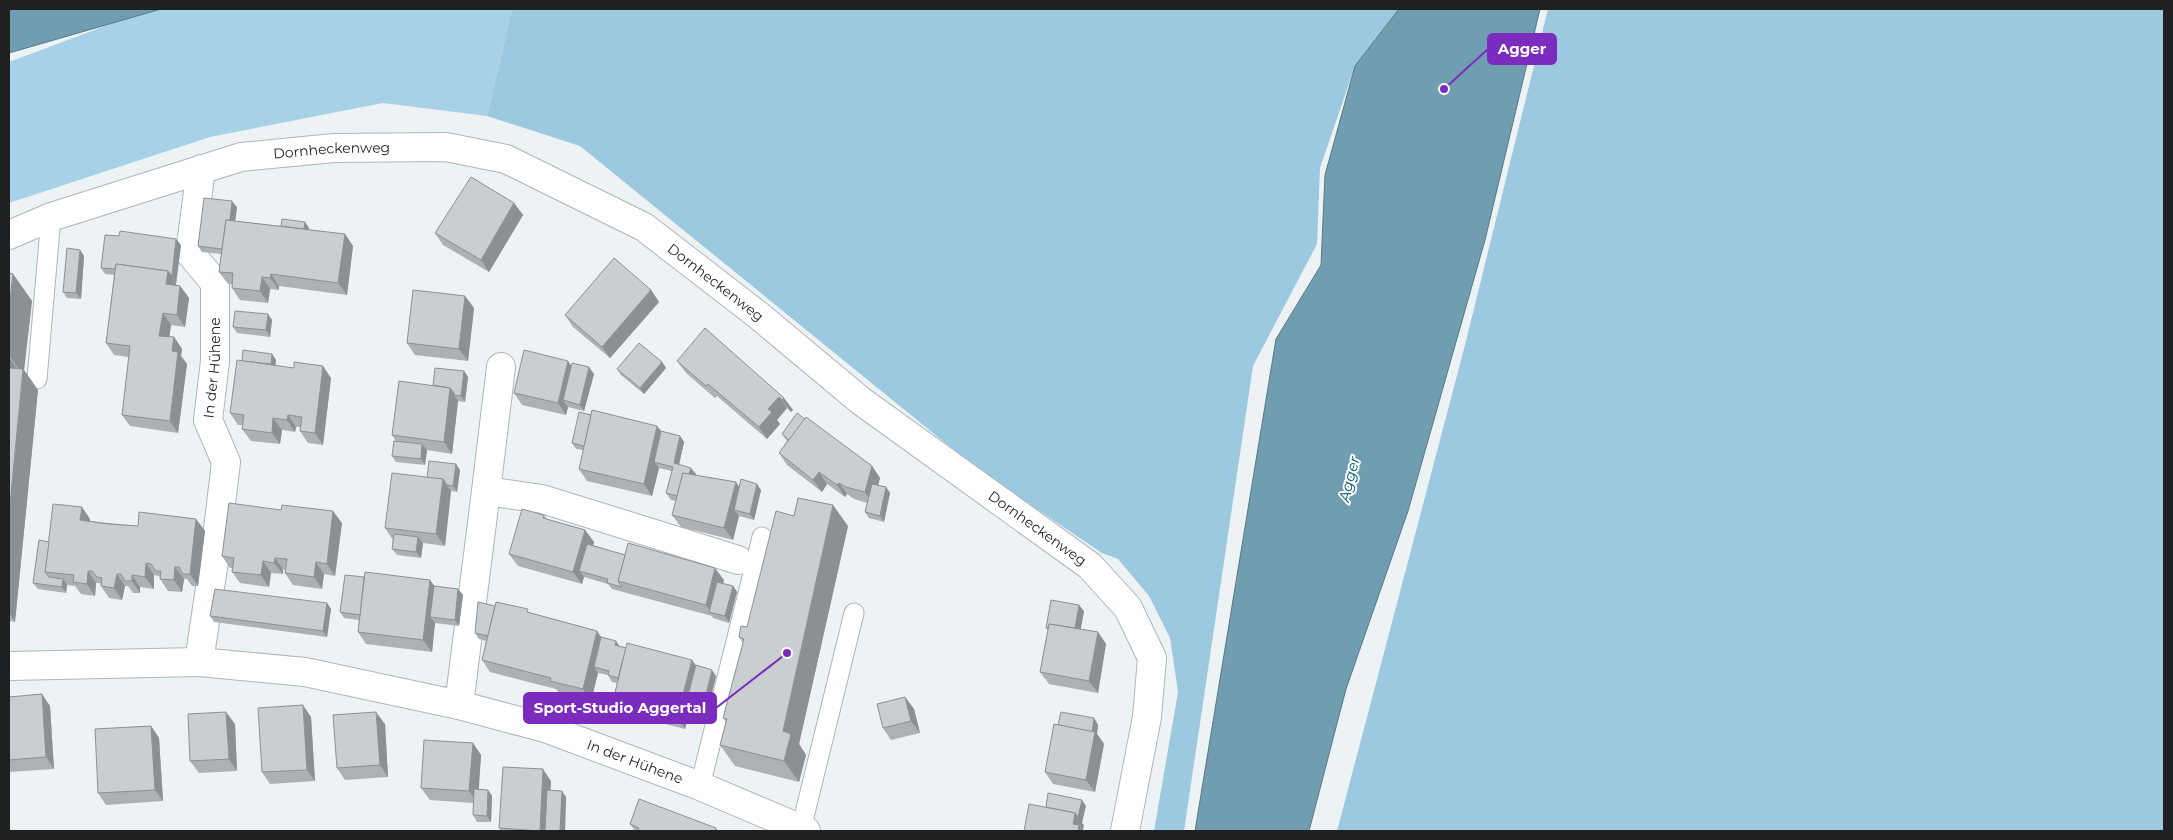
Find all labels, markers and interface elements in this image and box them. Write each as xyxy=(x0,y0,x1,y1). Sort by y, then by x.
callout: Agger xyxy=(1488,34,1556,64)
text: Agger xyxy=(1497,39,1547,58)
street label: Dornheckenweg xyxy=(272,138,390,163)
street label: Dornheckenweg xyxy=(664,239,768,325)
street label: In der Hühene xyxy=(199,317,224,419)
water label: Agger xyxy=(1334,453,1364,505)
street label: Dornheckenweg xyxy=(985,487,1090,570)
callout: Sport-Studio Aggertal xyxy=(524,693,716,723)
text: Sport-Studio Aggertal xyxy=(534,698,706,717)
street label: In der Hühene xyxy=(584,735,685,788)

